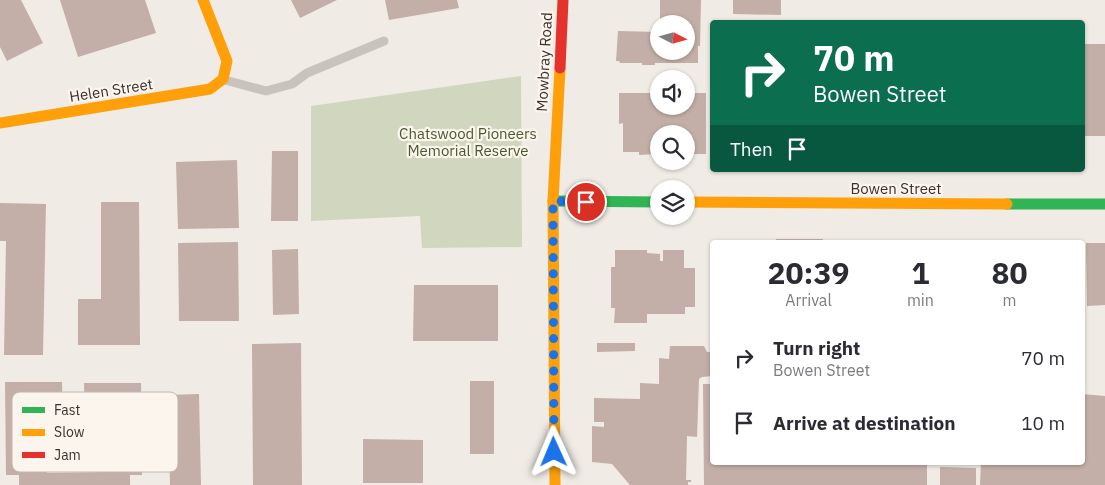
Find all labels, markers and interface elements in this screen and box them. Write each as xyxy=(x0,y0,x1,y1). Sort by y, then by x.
street label: Mowbray Road xyxy=(532,12,556,112)
north arrow xyxy=(650,15,695,60)
map controls xyxy=(650,15,695,225)
text: 70 m xyxy=(813,35,895,81)
icon: right xyxy=(730,40,795,105)
button: sound xyxy=(650,70,695,115)
street label: Helen Street xyxy=(68,74,154,106)
text: Bowen Street xyxy=(813,79,946,108)
park label: Chatswood Pioneers Memorial Reserve xyxy=(399,124,537,160)
button: search xyxy=(650,125,695,170)
icon: arrive xyxy=(783,135,811,163)
text: Then xyxy=(730,137,773,161)
street label: Bowen Street xyxy=(850,179,942,198)
button: layers xyxy=(650,180,695,225)
pin xyxy=(565,181,607,223)
icon: arrive xyxy=(572,188,600,216)
text: 20:39 xyxy=(768,253,849,292)
text: 1 xyxy=(911,253,929,292)
text: 80 xyxy=(991,253,1027,292)
text: Arrival xyxy=(785,290,832,310)
text: min xyxy=(907,290,934,310)
text: m xyxy=(1002,290,1016,310)
text: Turn right xyxy=(773,336,860,360)
icon: right xyxy=(730,344,758,372)
text: 70 m xyxy=(1021,346,1065,370)
text: Bowen Street xyxy=(773,360,870,380)
legend xyxy=(12,392,178,472)
text: Fast xyxy=(54,401,80,419)
icon: arrive xyxy=(730,409,758,437)
text: Arrive at destination xyxy=(773,411,956,435)
text: 10 m xyxy=(1021,411,1065,435)
text: Slow xyxy=(54,423,85,441)
position arrow xyxy=(527,425,579,477)
text: Jam xyxy=(54,446,81,464)

